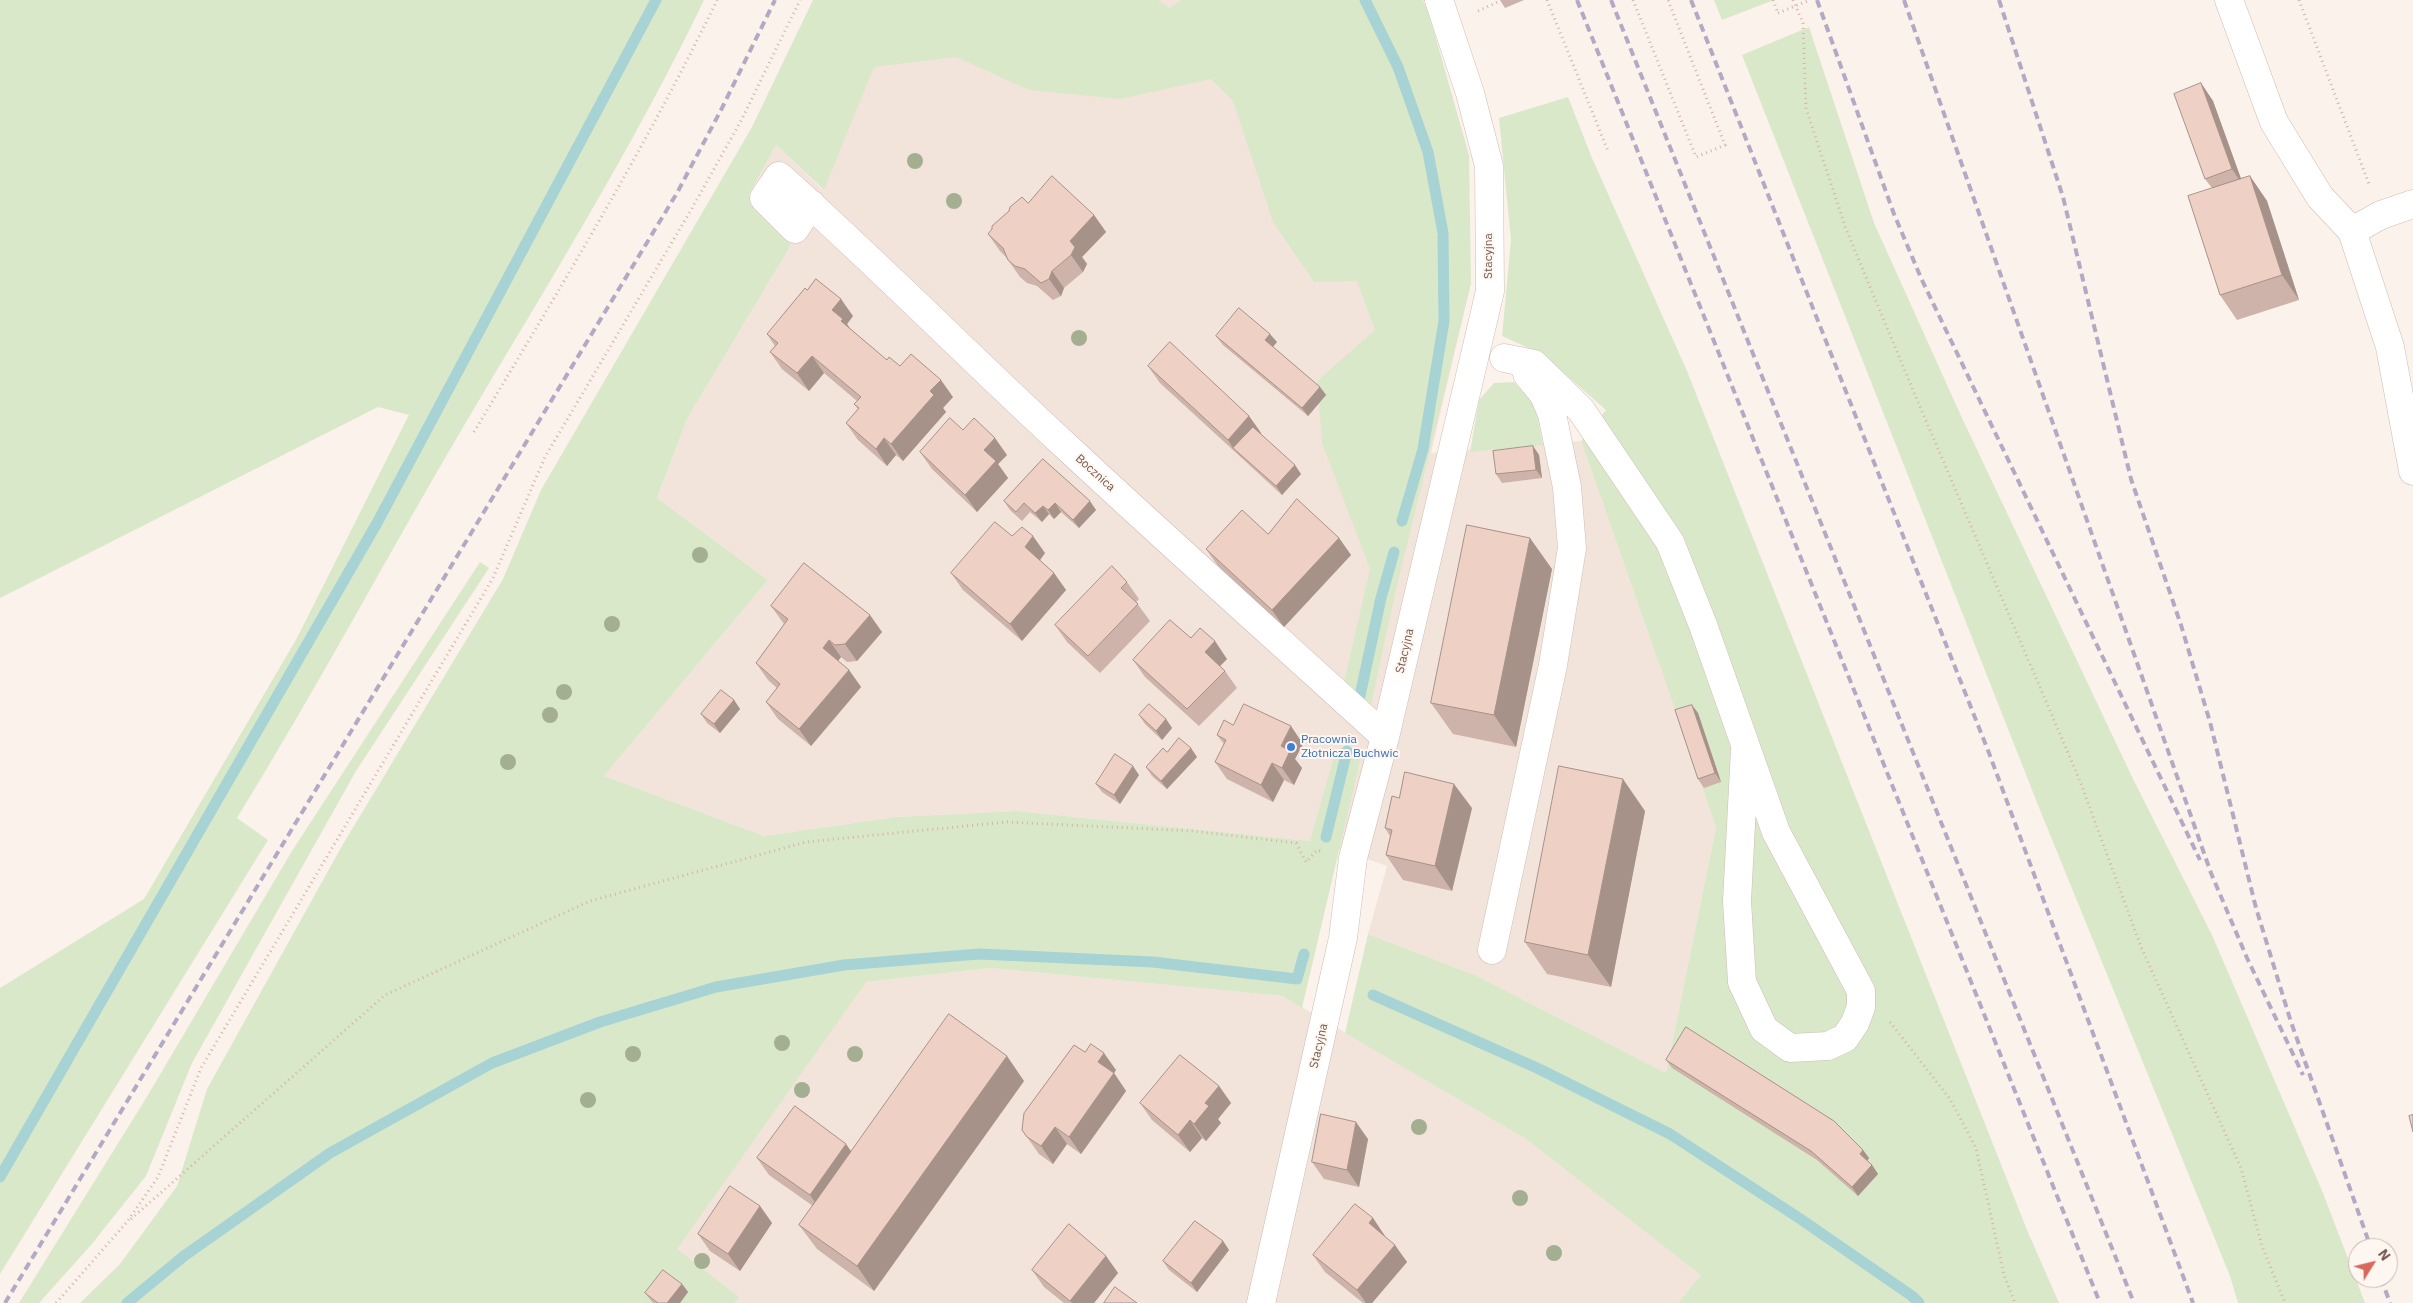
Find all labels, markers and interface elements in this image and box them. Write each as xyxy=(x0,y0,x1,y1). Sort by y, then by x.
street label: Stacyjna xyxy=(1482,233,1496,279)
street label: Bocznica xyxy=(1072,451,1118,495)
street label: Stacyjna xyxy=(1393,627,1417,675)
place label: Pracownia Złotnicza Buchwic xyxy=(1301,733,1399,761)
marker: Pracownia Złotnicza Buchwic xyxy=(1285,741,1297,753)
street label: Stacyjna xyxy=(1307,1022,1331,1070)
north arrow xyxy=(2348,1238,2398,1288)
text: N xyxy=(2374,1245,2395,1264)

